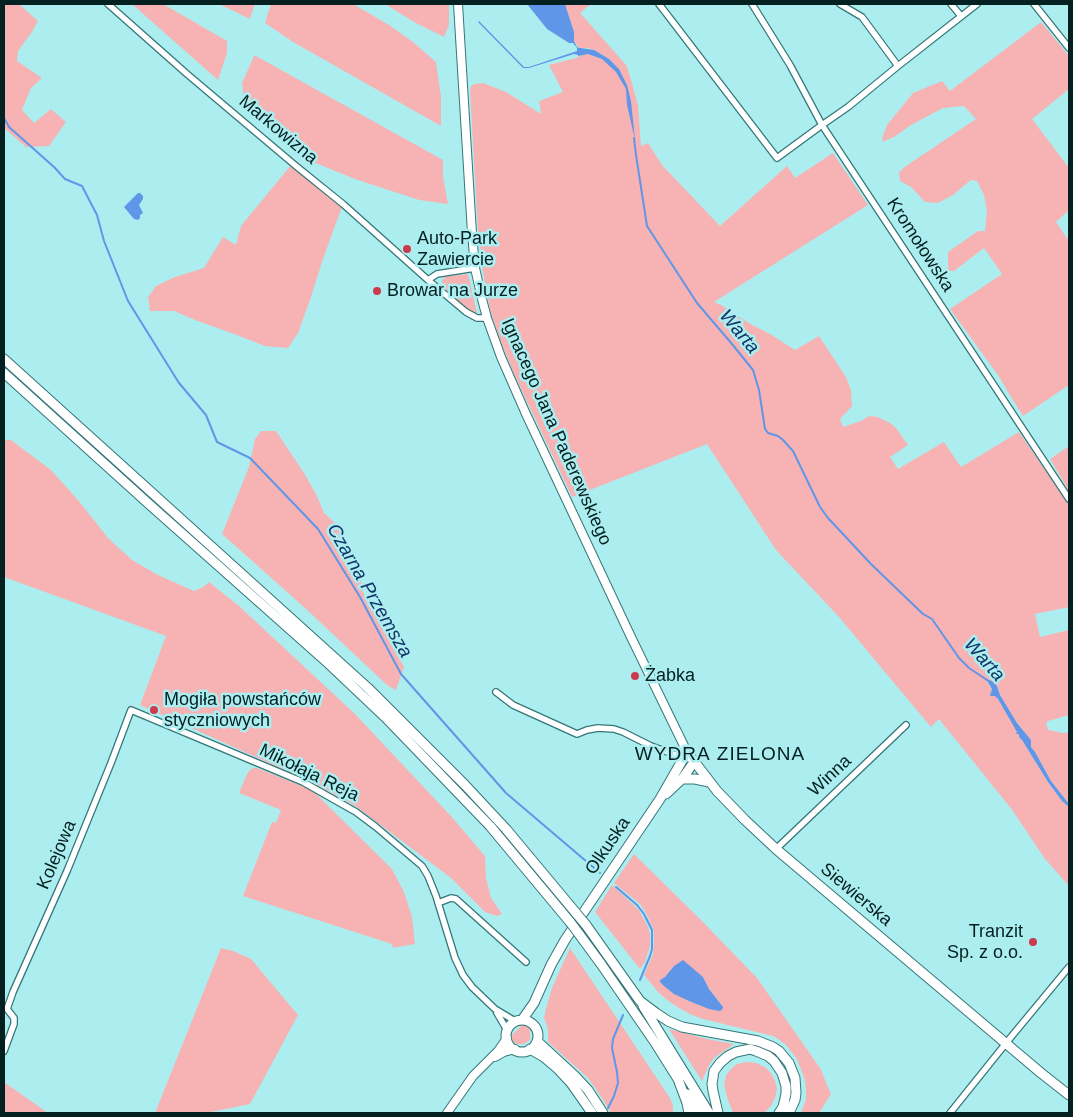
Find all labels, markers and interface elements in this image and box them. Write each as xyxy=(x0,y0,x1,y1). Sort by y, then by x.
street label: Markowizna xyxy=(234,91,322,169)
street label: Kromołowska xyxy=(882,194,958,296)
place label: Auto-Park Zawiercie xyxy=(417,228,497,270)
marker: Auto-Park Zawiercie xyxy=(401,243,413,255)
place label: Browar na Jurze xyxy=(387,280,518,302)
marker: Browar na Jurze xyxy=(371,285,383,297)
water label: Warta xyxy=(714,305,764,359)
street label: Ignacego Jana Paderewskiego xyxy=(496,315,616,549)
water label: Czarna Przemsza xyxy=(321,520,417,662)
water label: Warta xyxy=(959,634,1009,686)
place label: Żabka xyxy=(645,665,695,687)
marker: Żabka xyxy=(629,670,641,682)
place label: Mogiła powstańców styczniowych xyxy=(164,689,321,732)
marker: Mogiła powstańców styczniowych xyxy=(148,704,160,716)
street label: Mikołaja Reja xyxy=(256,740,362,806)
district label: WYDRA ZIELONA xyxy=(633,744,807,766)
street label: Winna xyxy=(804,751,856,801)
street label: Olkuska xyxy=(581,813,635,879)
street label: Kolejowa xyxy=(33,817,81,893)
street label: Siewierska xyxy=(816,859,896,931)
place label: Tranzit Sp. z o.o. xyxy=(947,921,1023,964)
marker: Tranzit Sp. z o.o. xyxy=(1027,936,1039,948)

